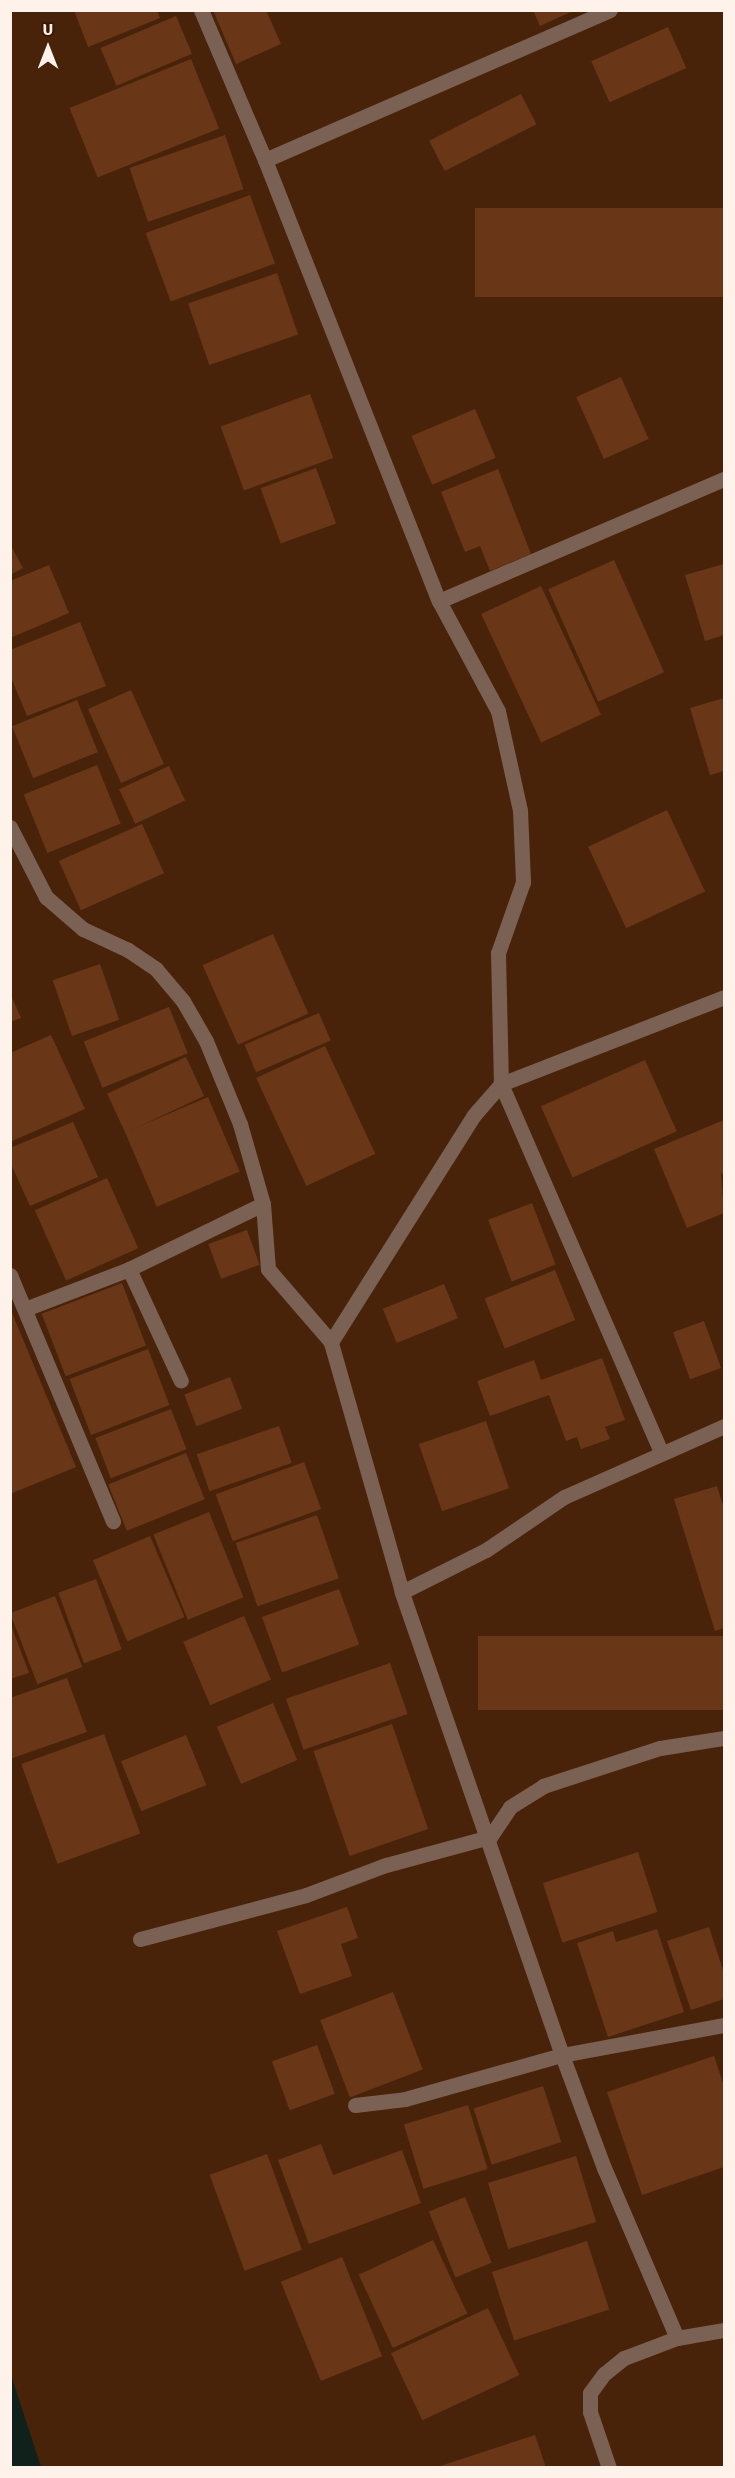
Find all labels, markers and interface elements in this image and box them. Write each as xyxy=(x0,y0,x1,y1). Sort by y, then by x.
north arrow xyxy=(18,18,78,78)
text: U xyxy=(43,20,53,40)

